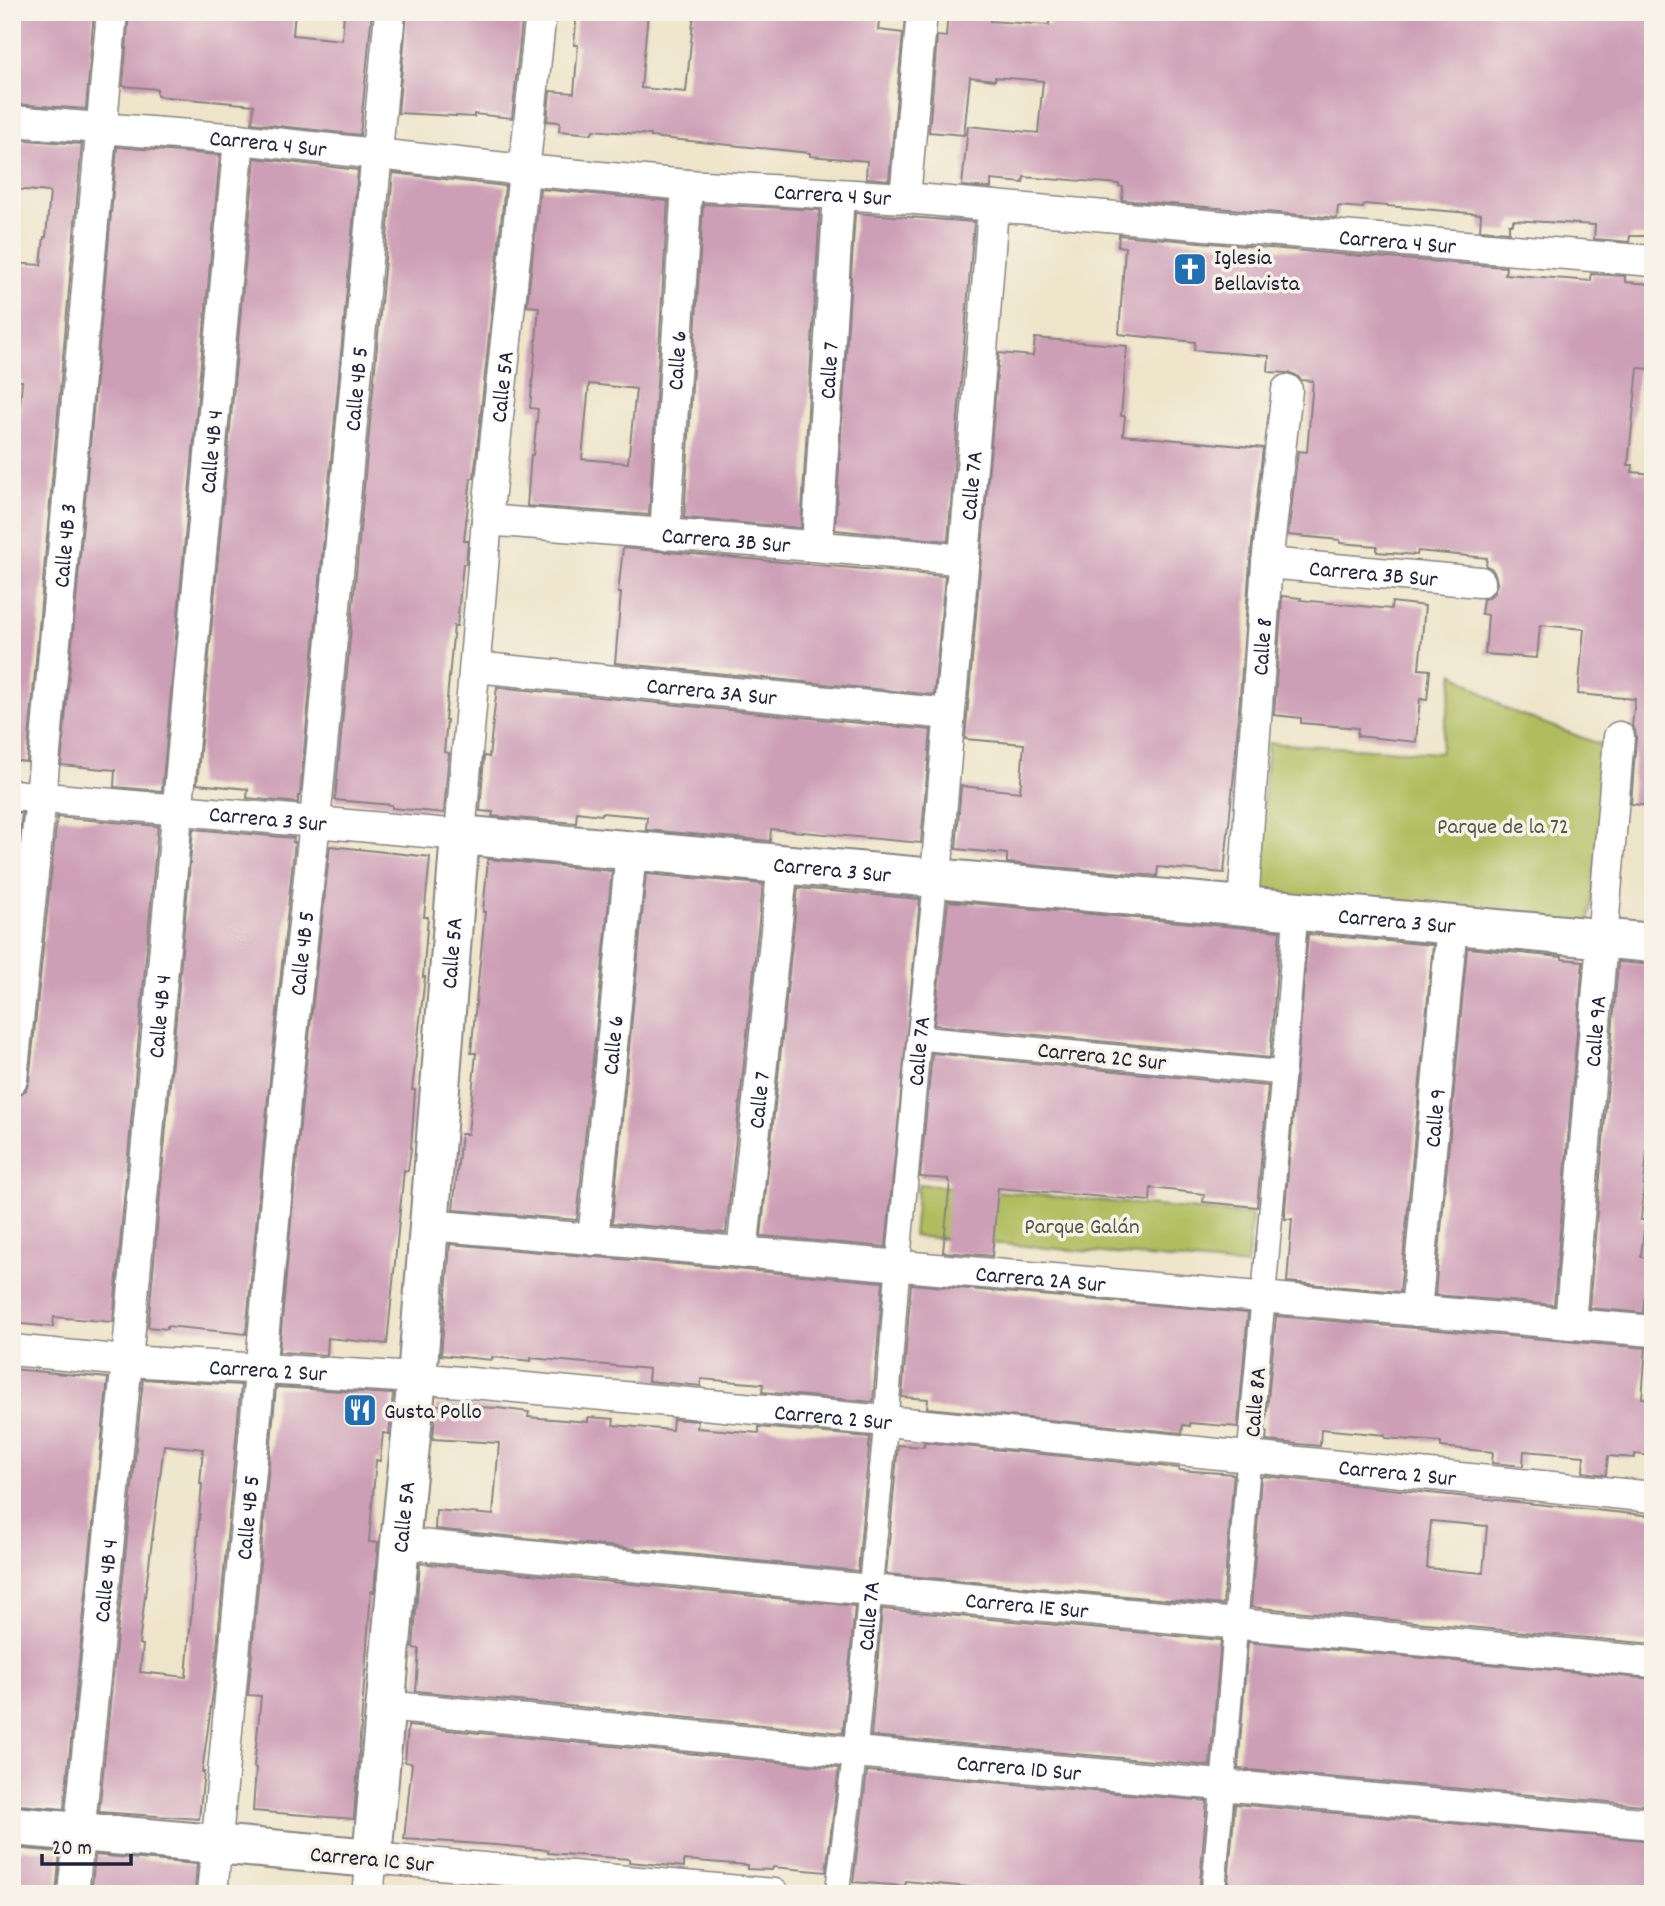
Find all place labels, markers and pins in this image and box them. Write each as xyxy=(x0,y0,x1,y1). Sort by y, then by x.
place label: Iglesia Bellavista xyxy=(1214,243,1301,302)
church icon: Iglesia Bellavista xyxy=(1171,250,1209,288)
restaurant icon: Gusta Pollo xyxy=(341,1391,379,1429)
place label: Gusta Pollo xyxy=(384,1397,482,1430)

